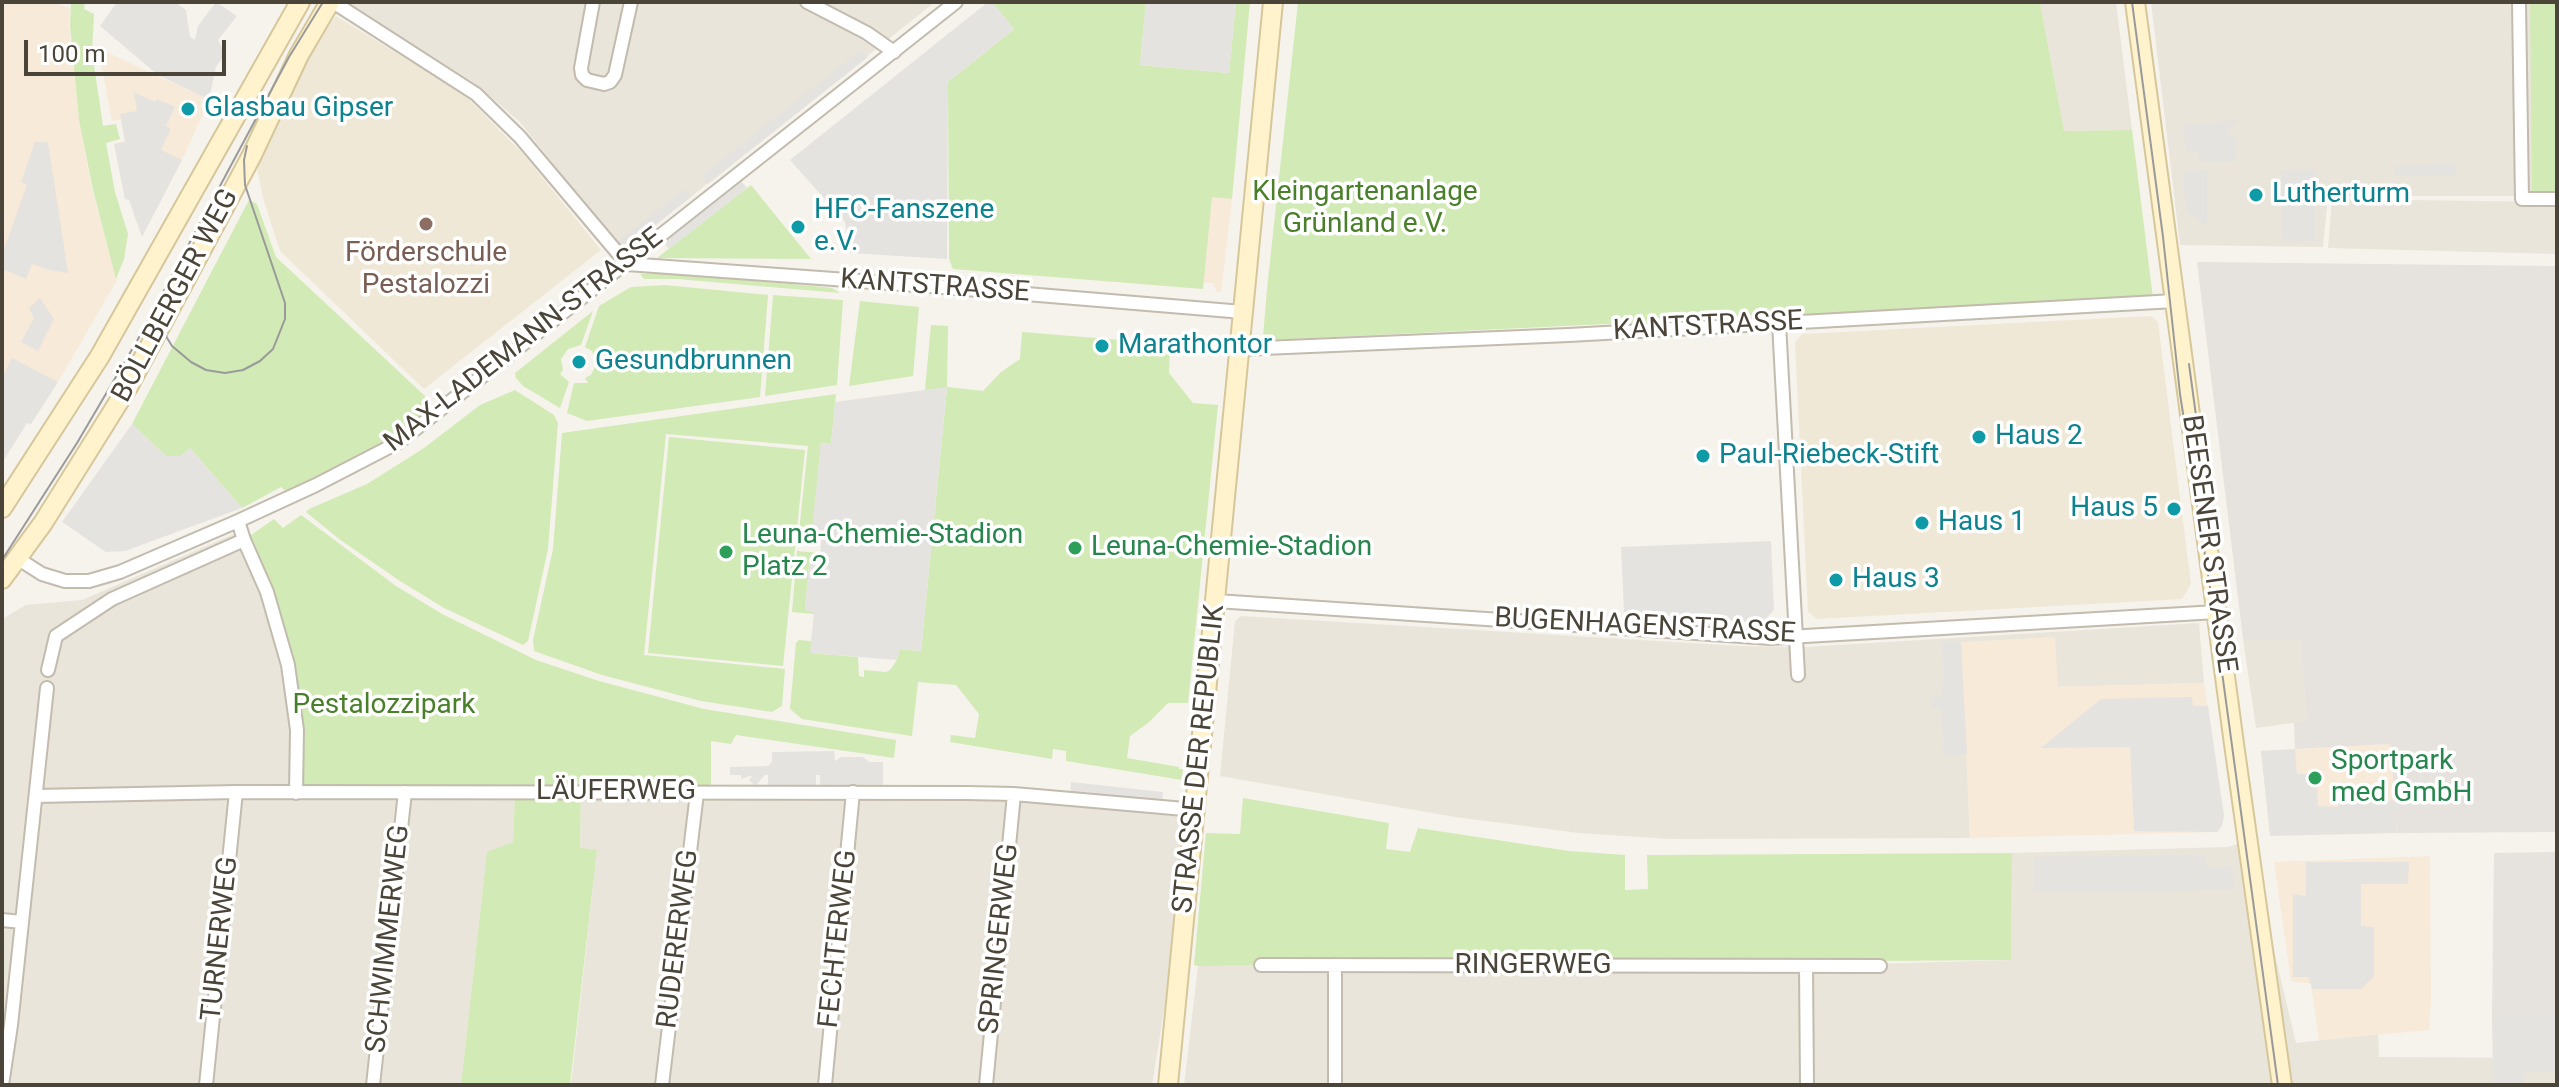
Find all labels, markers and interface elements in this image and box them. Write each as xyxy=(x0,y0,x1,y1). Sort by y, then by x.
scale bar xyxy=(28,24,230,74)
text: 100 m xyxy=(38,40,105,68)
place label: Glasbau Gipser xyxy=(204,92,393,126)
marker: Glasbau Gipser xyxy=(179,100,197,118)
park label: Kleingartenanlage Grünland e.V. xyxy=(1252,176,1478,242)
place label: Lutherturm xyxy=(2272,178,2410,212)
street label: BÖLLBERGER WEG xyxy=(106,184,246,408)
marker: Lutherturm xyxy=(2247,186,2265,204)
place label: HFC-Fanszene e.V. xyxy=(814,194,994,260)
marker: Förderschule Pestalozzi xyxy=(417,215,435,233)
marker: HFC-Fanszene e.V. xyxy=(789,218,807,236)
street label: MAX-LADEMANN-STRASSE xyxy=(378,222,670,460)
place label: Förderschule Pestalozzi xyxy=(345,237,507,303)
street label: KANTSTRASSE xyxy=(839,264,1031,310)
street label: KANTSTRASSE xyxy=(1612,305,1804,349)
place label: Marathontor xyxy=(1118,329,1272,363)
marker: Marathontor xyxy=(1093,337,1111,355)
place label: Gesundbrunnen xyxy=(595,345,792,379)
marker: Gesundbrunnen xyxy=(570,353,588,371)
street label: BEESENER STRASSE xyxy=(2173,413,2243,675)
place label: Haus 2 xyxy=(1995,420,2083,454)
marker: Haus 2 xyxy=(1970,428,1988,446)
place label: Paul-Riebeck-Stift xyxy=(1719,439,1939,473)
marker: Paul-Riebeck-Stift xyxy=(1694,447,1712,465)
place label: Haus 5 xyxy=(2070,492,2158,526)
marker: Haus 5 xyxy=(2165,500,2183,518)
place label: Haus 1 xyxy=(1938,506,2026,540)
marker: Haus 1 xyxy=(1913,514,1931,532)
place label: Leuna-Chemie-Stadion Platz 2 xyxy=(742,519,1023,585)
place label: Leuna-Chemie-Stadion xyxy=(1091,531,1372,565)
marker: Leuna-Chemie-Stadion xyxy=(1066,539,1084,557)
marker: Leuna-Chemie-Stadion Platz 2 xyxy=(717,543,735,561)
place label: Haus 3 xyxy=(1852,563,1940,597)
marker: Haus 3 xyxy=(1827,571,1845,589)
street label: BUGENHAGENSTRASSE xyxy=(1493,602,1797,652)
street label: STRASSE DER REPUBLIK xyxy=(1167,603,1233,915)
park label: Pestalozzipark xyxy=(293,689,475,723)
place label: Sportpark med GmbH xyxy=(2331,745,2472,811)
marker: Sportpark med GmbH xyxy=(2306,769,2324,787)
street label: LÄUFERWEG xyxy=(536,775,696,809)
street label: SCHWIMMERWEG xyxy=(360,823,418,1055)
street label: SPRINGERWEG xyxy=(973,842,1027,1036)
street label: RUDERERWEG xyxy=(651,848,707,1030)
street label: FECHTERWEG xyxy=(813,848,865,1030)
street label: TURNERWEG xyxy=(196,855,246,1023)
street label: RINGERWEG xyxy=(1455,949,1611,983)

